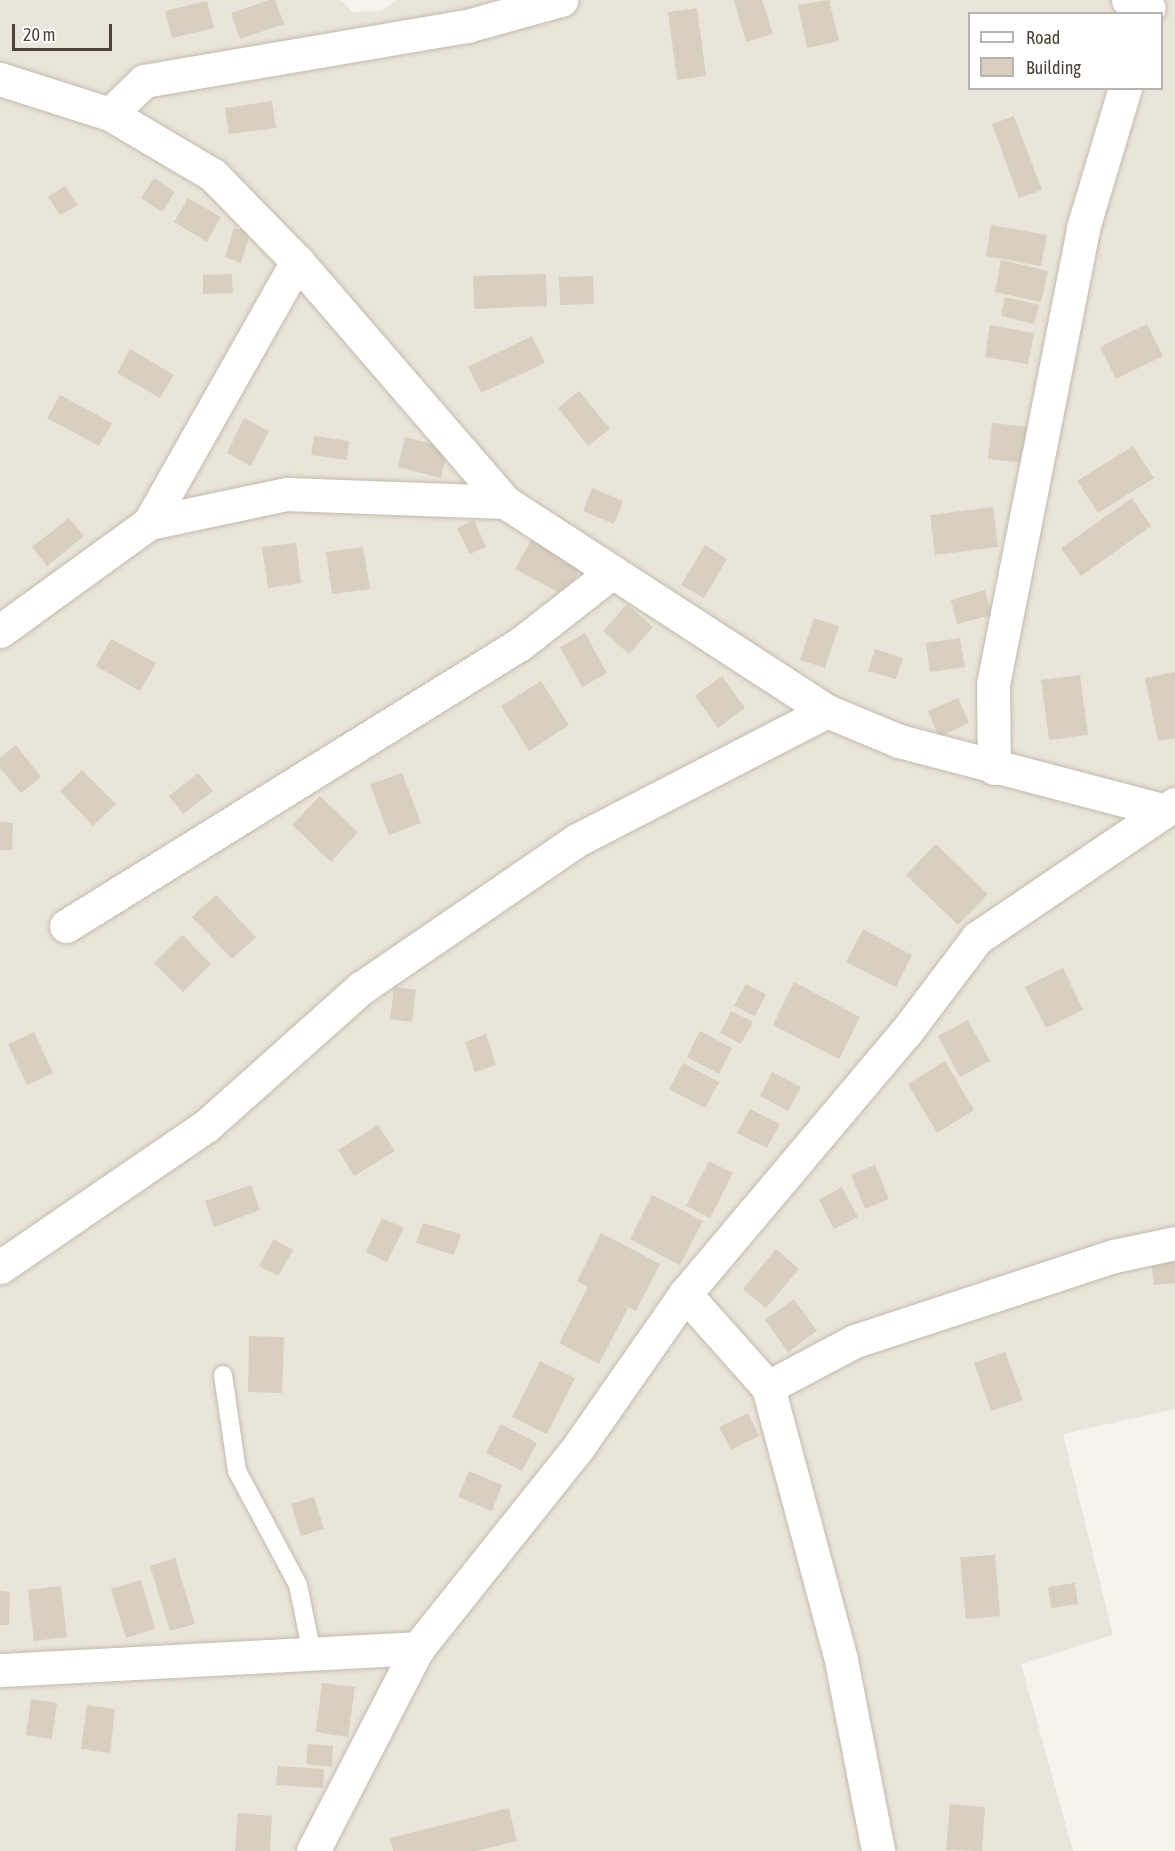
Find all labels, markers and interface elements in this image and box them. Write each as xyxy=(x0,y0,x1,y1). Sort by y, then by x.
scale bar xyxy=(15,12,116,50)
legend xyxy=(968,12,1163,90)
text: 20 m xyxy=(23,24,55,45)
text: Road xyxy=(1026,27,1060,48)
text: Building xyxy=(1026,57,1081,78)

